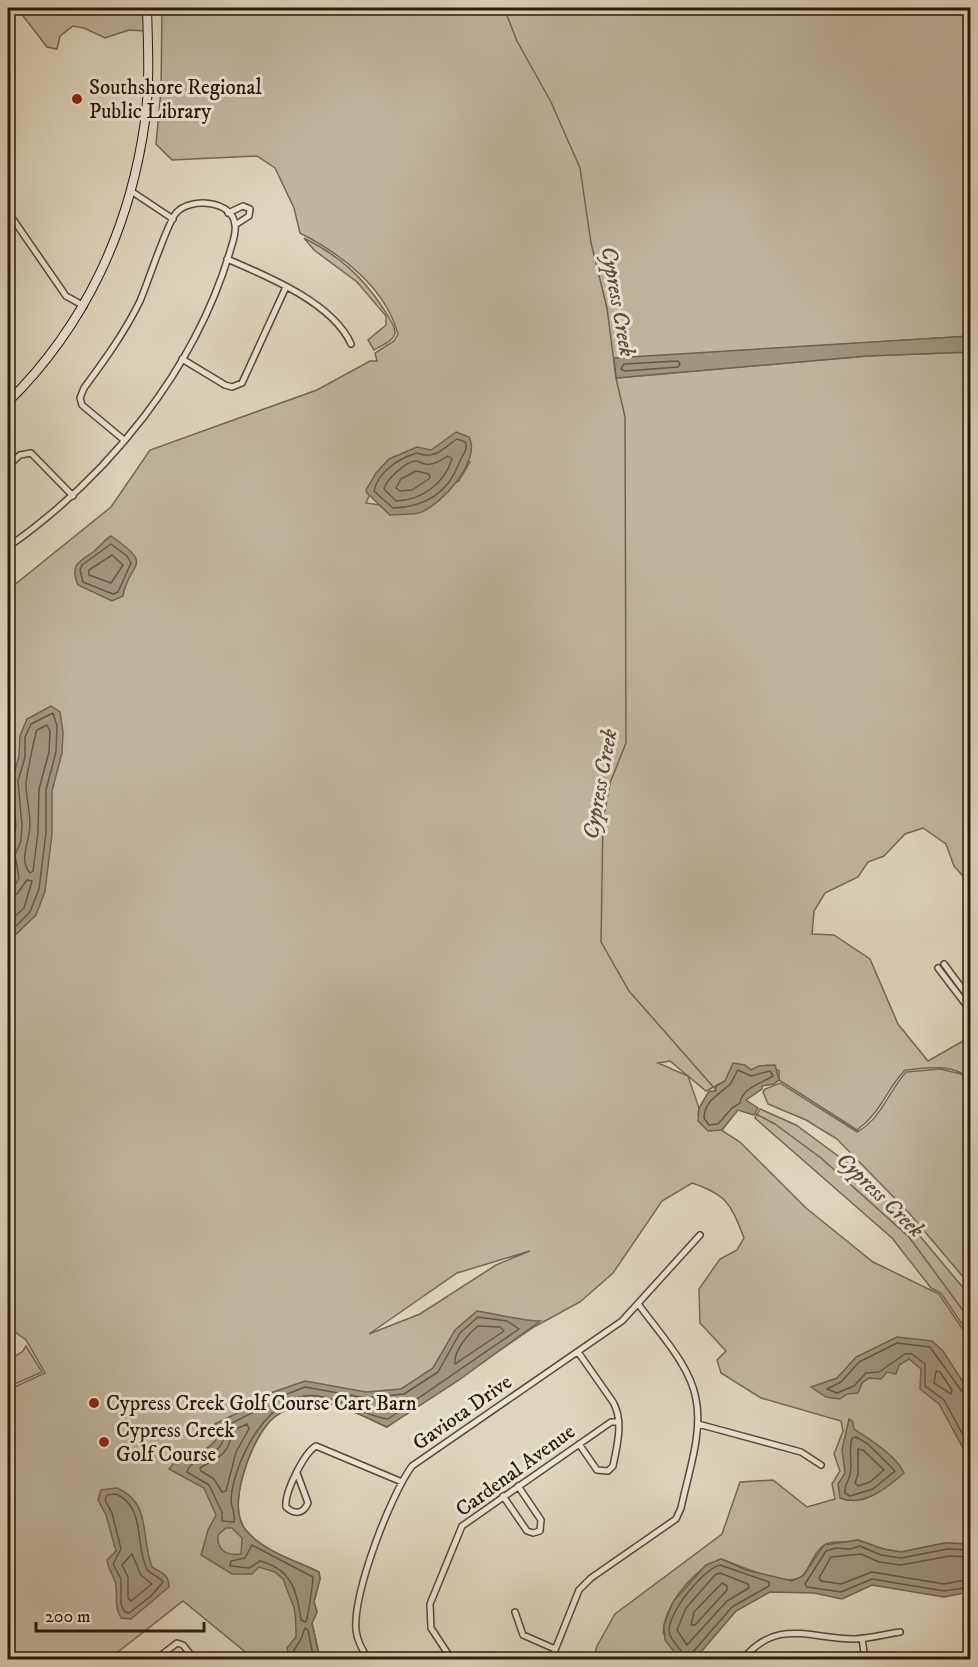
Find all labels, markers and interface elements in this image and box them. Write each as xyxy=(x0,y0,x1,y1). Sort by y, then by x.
place label: Southshore Regional Public Library xyxy=(89,75,263,125)
marker: Southshore Regional Public Library xyxy=(70,92,84,106)
water label: Cypress Creek xyxy=(595,244,641,359)
water label: Cypress Creek xyxy=(578,726,624,842)
water label: Cypress Creek xyxy=(830,1147,930,1244)
street label: Gaviota Drive xyxy=(408,1369,518,1457)
place label: Cypress Creek Golf Course Cart Barn xyxy=(106,1391,417,1417)
marker: Cypress Creek Golf Course Cart Barn xyxy=(87,1396,101,1410)
place label: Cypress Creek Golf Course xyxy=(116,1418,235,1468)
street label: Cardenal Avenue xyxy=(451,1419,581,1523)
marker: Cypress Creek Golf Course xyxy=(97,1435,111,1449)
scale bar xyxy=(36,1595,204,1633)
text: 200 m xyxy=(45,1606,91,1628)

